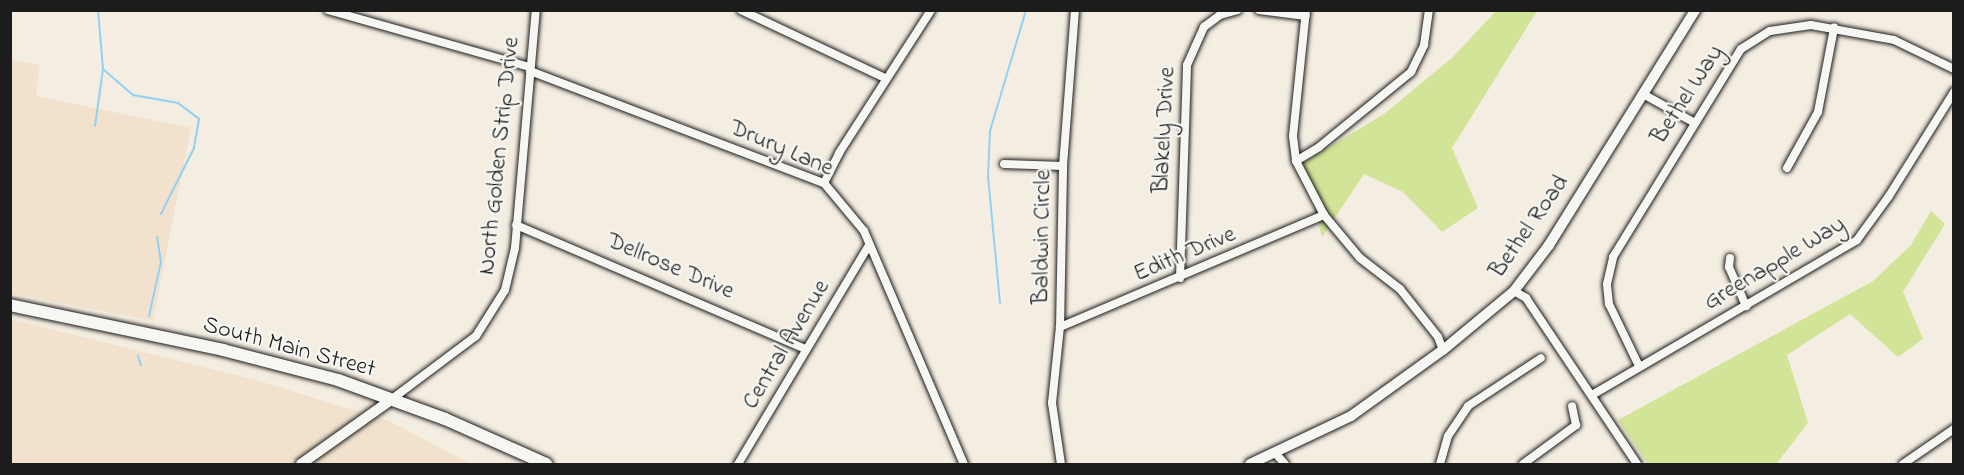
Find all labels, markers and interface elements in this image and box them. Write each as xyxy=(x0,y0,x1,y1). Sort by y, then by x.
street label: North Golden Strip Drive xyxy=(473,36,527,276)
street label: Bethel Way xyxy=(1645,40,1731,150)
street label: Blakely Drive xyxy=(1147,66,1183,194)
street label: Drury Lane xyxy=(725,114,837,184)
street label: Baldwin Circle xyxy=(1027,169,1059,305)
street label: Bethel Road xyxy=(1484,170,1576,284)
street label: Greenapple Way xyxy=(1699,210,1851,318)
street label: Edith Drive xyxy=(1130,221,1240,289)
street label: Dellrose Drive xyxy=(602,227,738,307)
street label: Central Avenue xyxy=(737,275,837,415)
street label: South Main Street xyxy=(200,311,378,385)

